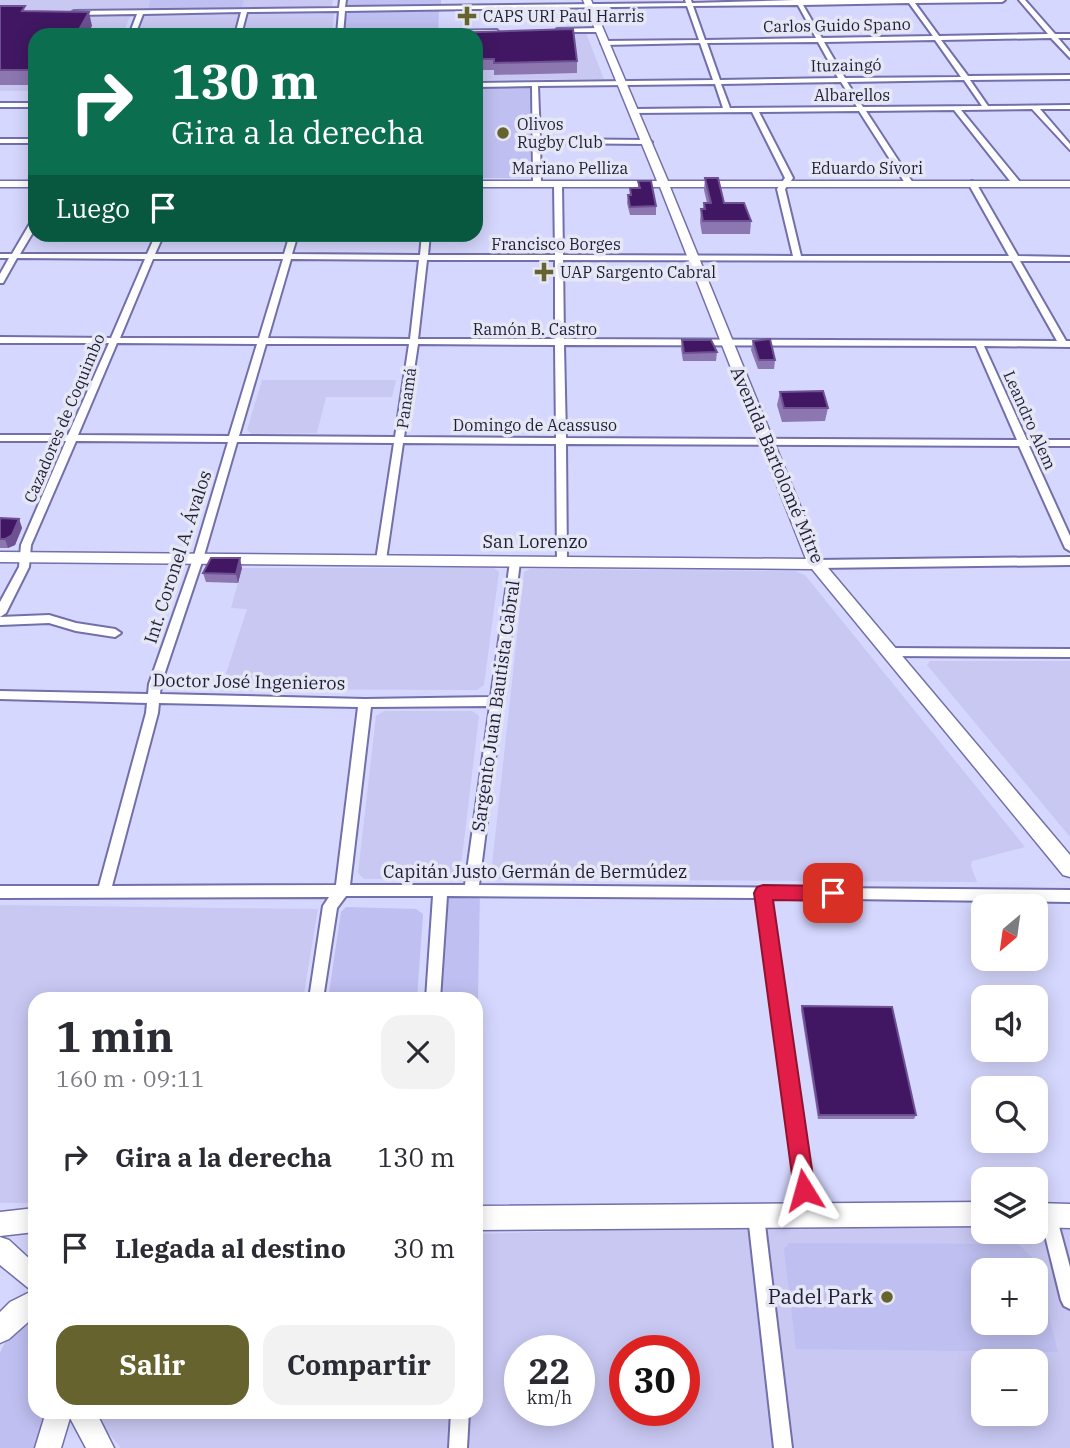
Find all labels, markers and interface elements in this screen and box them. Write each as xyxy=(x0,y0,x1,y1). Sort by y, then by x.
marker: CAPS URI Paul Harris xyxy=(457,6,477,26)
place label: CAPS URI Paul Harris xyxy=(483,6,644,26)
street label: Carlos Guido Spano xyxy=(763,14,911,36)
text: 130 m xyxy=(171,49,318,112)
street label: Ituzaingó xyxy=(810,54,882,76)
icon: right xyxy=(56,56,147,147)
street label: Albarellos xyxy=(814,85,890,105)
text: Gira a la derecha xyxy=(171,111,425,153)
place label: Olivos Rugby Club xyxy=(517,114,603,152)
marker: Olivos Rugby Club xyxy=(495,125,511,141)
street label: Mariano Pelliza xyxy=(512,158,628,178)
street label: Eduardo Sívori xyxy=(811,158,923,178)
icon: arrive xyxy=(144,189,182,227)
text: Luego xyxy=(56,191,130,225)
street label: Francisco Borges xyxy=(491,234,621,254)
marker: UAP Sargento Cabral xyxy=(534,262,554,282)
place label: UAP Sargento Cabral xyxy=(560,262,716,282)
street label: Ramón B. Castro xyxy=(473,319,597,339)
street label: Cazadores de Coquimbo xyxy=(19,330,109,506)
street label: Avenida Bartolomé Mitre xyxy=(726,363,829,567)
street label: Panamá xyxy=(392,366,420,430)
street label: Leandro Alem xyxy=(999,367,1061,473)
street label: Domingo de Acassuso xyxy=(453,415,617,435)
street label: Int. Coronel A. Ávalos xyxy=(139,467,216,646)
street label: San Lorenzo xyxy=(482,530,588,553)
street label: Sargento Juan Bautista Cabral xyxy=(466,579,525,833)
street label: Doctor José Ingenieros xyxy=(153,668,345,695)
street label: Capitán Justo Germán de Bermúdez xyxy=(383,860,687,883)
pin xyxy=(803,863,863,923)
icon: arrive xyxy=(814,874,852,912)
north arrow xyxy=(971,894,1048,971)
map controls xyxy=(971,894,1048,1426)
button: sound xyxy=(971,985,1048,1062)
text: 1 min xyxy=(56,1009,174,1064)
button: close xyxy=(381,1015,455,1089)
text: 160 m · 09:11 xyxy=(56,1063,205,1093)
button: search xyxy=(971,1076,1048,1153)
icon: right xyxy=(56,1138,94,1176)
text: Gira a la derecha xyxy=(115,1140,332,1174)
text: 130 m xyxy=(377,1140,455,1174)
position arrow xyxy=(767,1153,841,1227)
button: layers xyxy=(971,1167,1048,1244)
icon: arrive xyxy=(56,1229,94,1267)
text: Llegada al destino xyxy=(115,1231,346,1265)
text: 30 m xyxy=(393,1231,455,1265)
button: + xyxy=(971,1258,1048,1335)
place label: Padel Park xyxy=(768,1282,874,1310)
marker: Padel Park xyxy=(879,1289,895,1305)
button: Salir xyxy=(56,1325,249,1405)
button: Compartir xyxy=(263,1325,455,1405)
speed limit sign: 30 xyxy=(609,1335,700,1426)
text: 22 xyxy=(528,1348,571,1394)
button: − xyxy=(971,1349,1048,1426)
text: km/h xyxy=(527,1386,572,1409)

